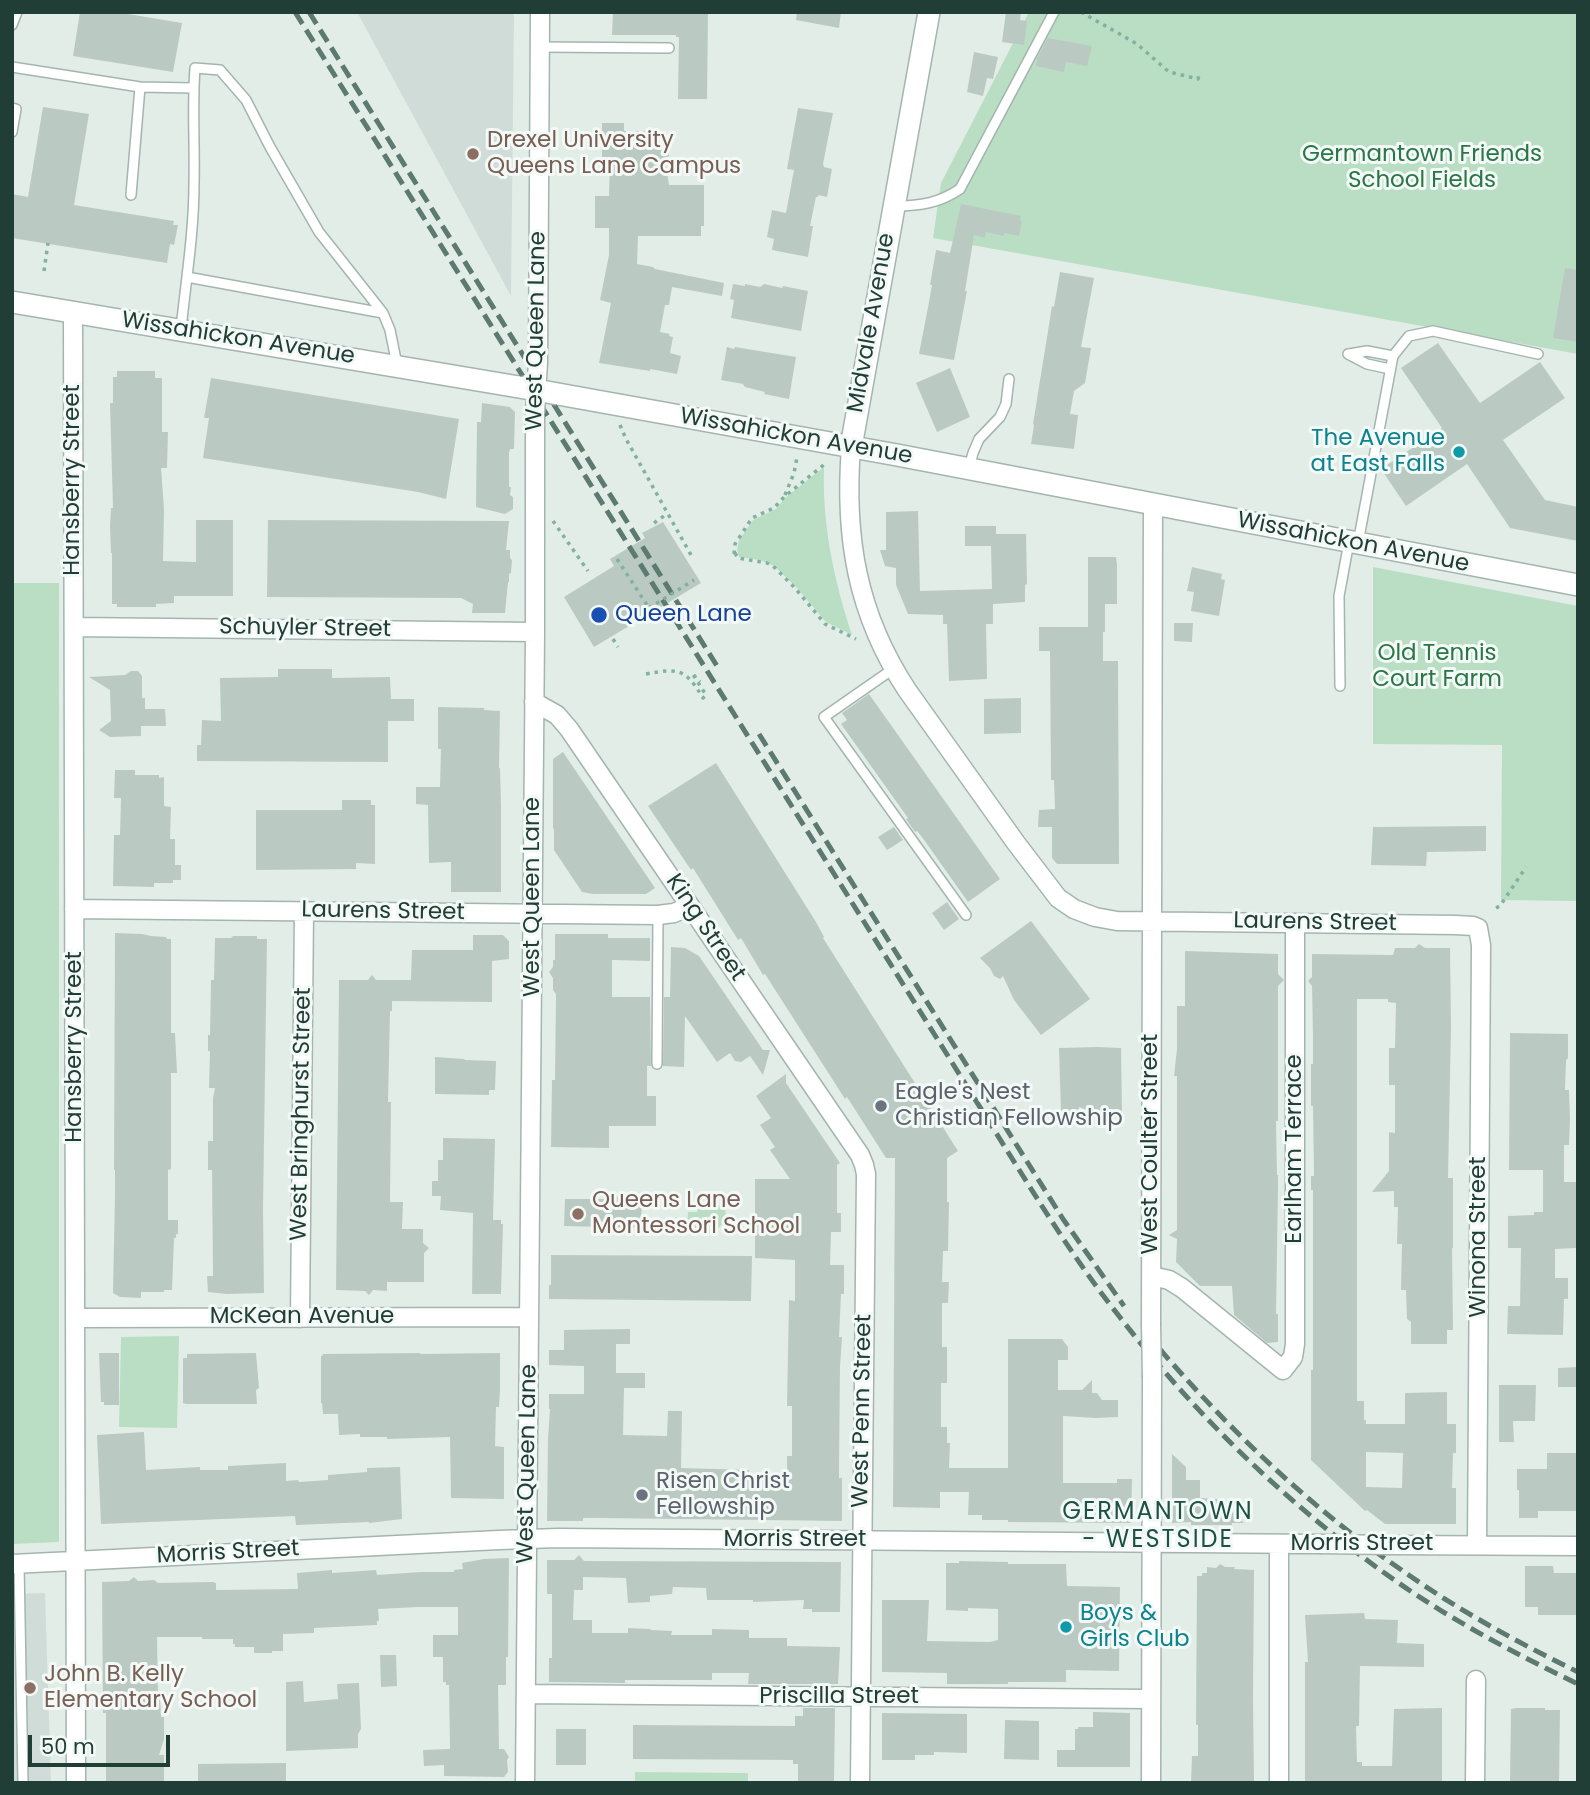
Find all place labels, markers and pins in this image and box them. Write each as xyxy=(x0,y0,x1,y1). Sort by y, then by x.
place label: Drexel University Queens Lane Campus xyxy=(487,127,741,181)
marker: Drexel University Queens Lane Campus xyxy=(465,146,481,162)
place label: The Avenue at East Falls xyxy=(1311,425,1445,479)
marker: The Avenue at East Falls xyxy=(1451,444,1467,460)
place label: Queen Lane xyxy=(615,601,752,629)
marker: Queen Lane xyxy=(589,605,609,625)
place label: Eagle's Nest Christian Fellowship xyxy=(895,1079,1123,1133)
marker: Eagle's Nest Christian Fellowship xyxy=(873,1098,889,1114)
place label: Queens Lane Montessori School xyxy=(592,1187,800,1241)
marker: Queens Lane Montessori School xyxy=(570,1206,586,1222)
place label: Risen Christ Fellowship xyxy=(656,1468,790,1522)
marker: Risen Christ Fellowship xyxy=(634,1487,650,1503)
place label: Boys & Girls Club xyxy=(1080,1600,1190,1654)
marker: Boys & Girls Club xyxy=(1058,1619,1074,1635)
place label: John B. Kelly Elementary School xyxy=(44,1661,257,1715)
marker: John B. Kelly Elementary School xyxy=(22,1680,38,1696)

